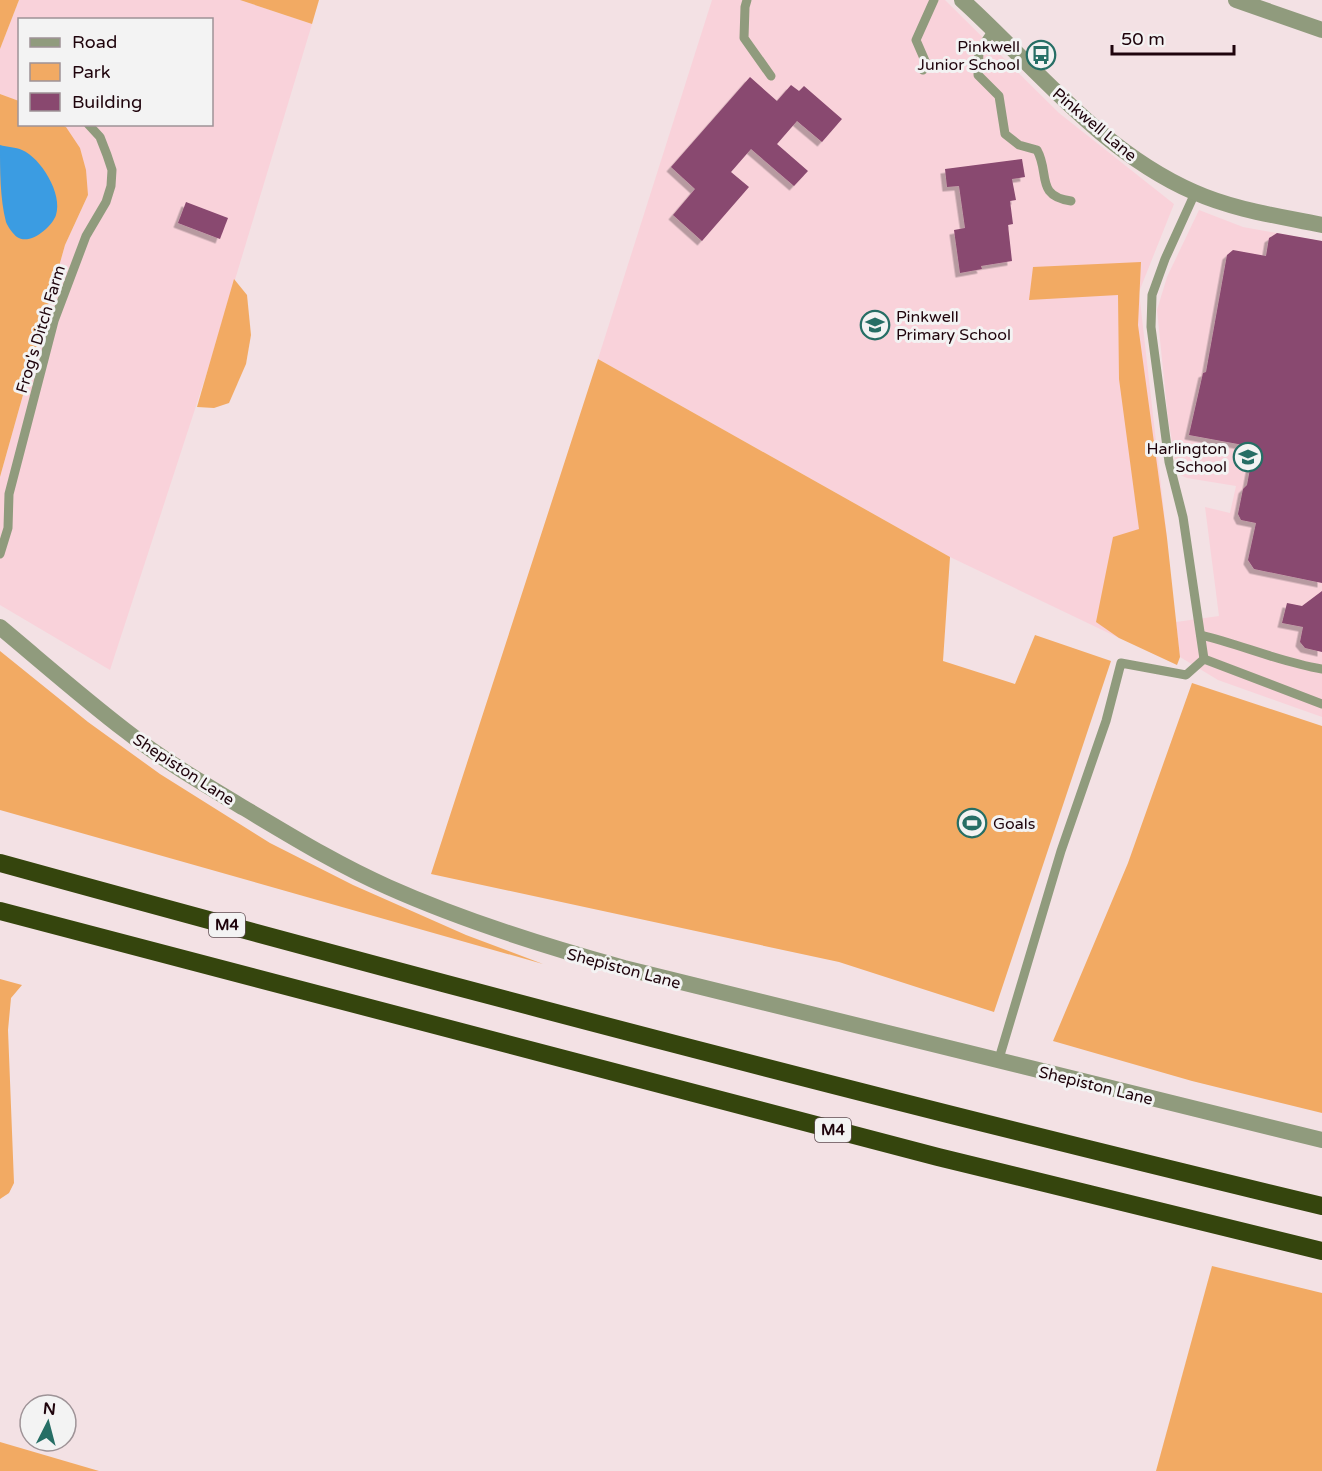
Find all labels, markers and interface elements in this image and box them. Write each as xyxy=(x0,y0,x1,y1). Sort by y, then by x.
legend xyxy=(18,18,213,126)
scale bar xyxy=(1112,18,1234,56)
text: 50 m xyxy=(1121,28,1165,50)
text: Road xyxy=(72,31,117,53)
place label: Pinkwell Junior School xyxy=(917,37,1020,75)
bus stop icon: Pinkwell Junior School xyxy=(1025,39,1057,71)
text: Park xyxy=(72,61,111,83)
street label: Pinkwell Lane xyxy=(1048,84,1141,166)
text: Building xyxy=(72,91,142,113)
street label: Frog's Ditch Farm xyxy=(12,263,70,396)
place label: Pinkwell Primary School xyxy=(896,307,1011,345)
school or university icon: Pinkwell Primary School xyxy=(859,309,891,341)
place label: Harlington School xyxy=(1147,439,1227,477)
school or university icon: Harlington School xyxy=(1232,441,1264,473)
street label: Shepiston Lane xyxy=(129,730,238,810)
sports icon: Goals xyxy=(956,807,988,839)
place label: Goals xyxy=(993,814,1036,834)
road number: M4 xyxy=(209,913,245,937)
street label: Shepiston Lane xyxy=(565,944,683,994)
street label: Shepiston Lane xyxy=(1037,1062,1155,1110)
road number: M4 xyxy=(815,1118,851,1142)
north arrow xyxy=(18,1393,78,1453)
text: N xyxy=(42,1398,57,1420)

